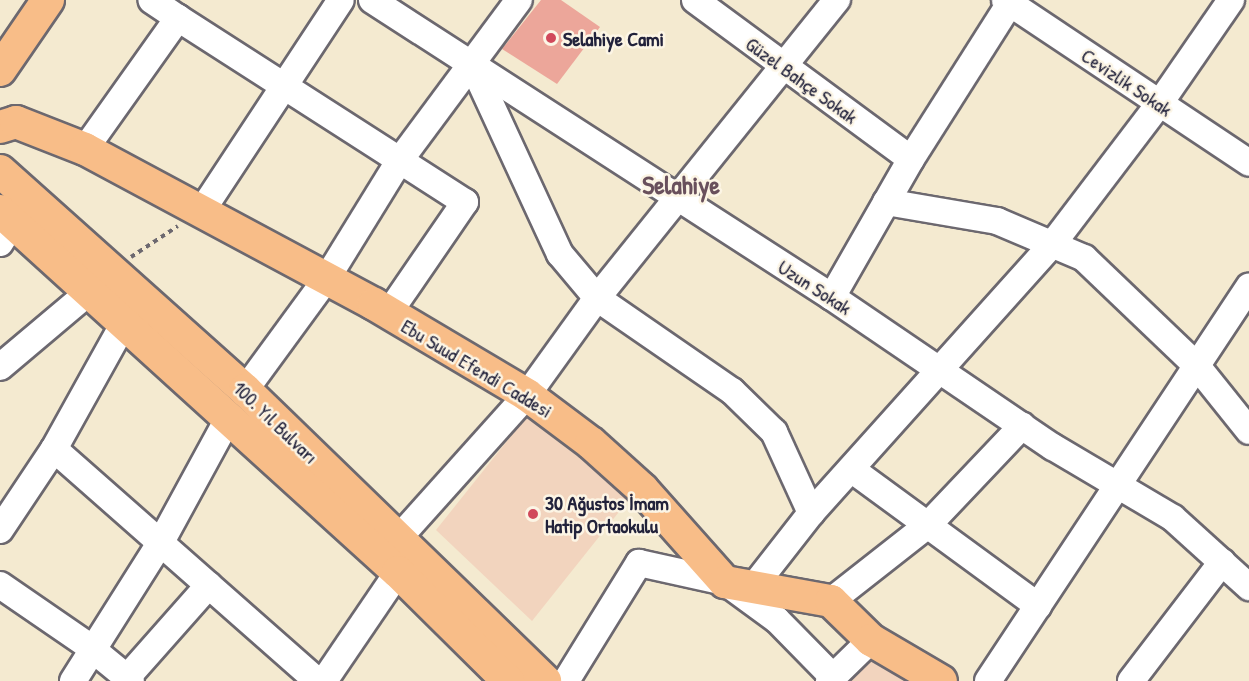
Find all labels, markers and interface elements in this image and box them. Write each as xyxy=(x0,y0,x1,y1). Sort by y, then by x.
place label: Selahiye Cami xyxy=(563,26,664,50)
marker: Selahiye Cami xyxy=(544,31,558,45)
street label: Güzel Bahçe Sokak xyxy=(741,31,863,129)
street label: Cevizlik Sokak xyxy=(1077,43,1177,121)
district label: Selahiye xyxy=(642,169,720,201)
street label: Uzun Sokak xyxy=(774,254,856,320)
street label: Ebu Suud Efendi Caddesi xyxy=(397,313,557,423)
street label: 100. Yıl Bulvarı xyxy=(229,376,323,468)
place label: 30 Ağustos İmam Hatip Ortaokulu xyxy=(545,490,669,537)
marker: 30 Ağustos İmam Hatip Ortaokulu xyxy=(526,507,540,521)

